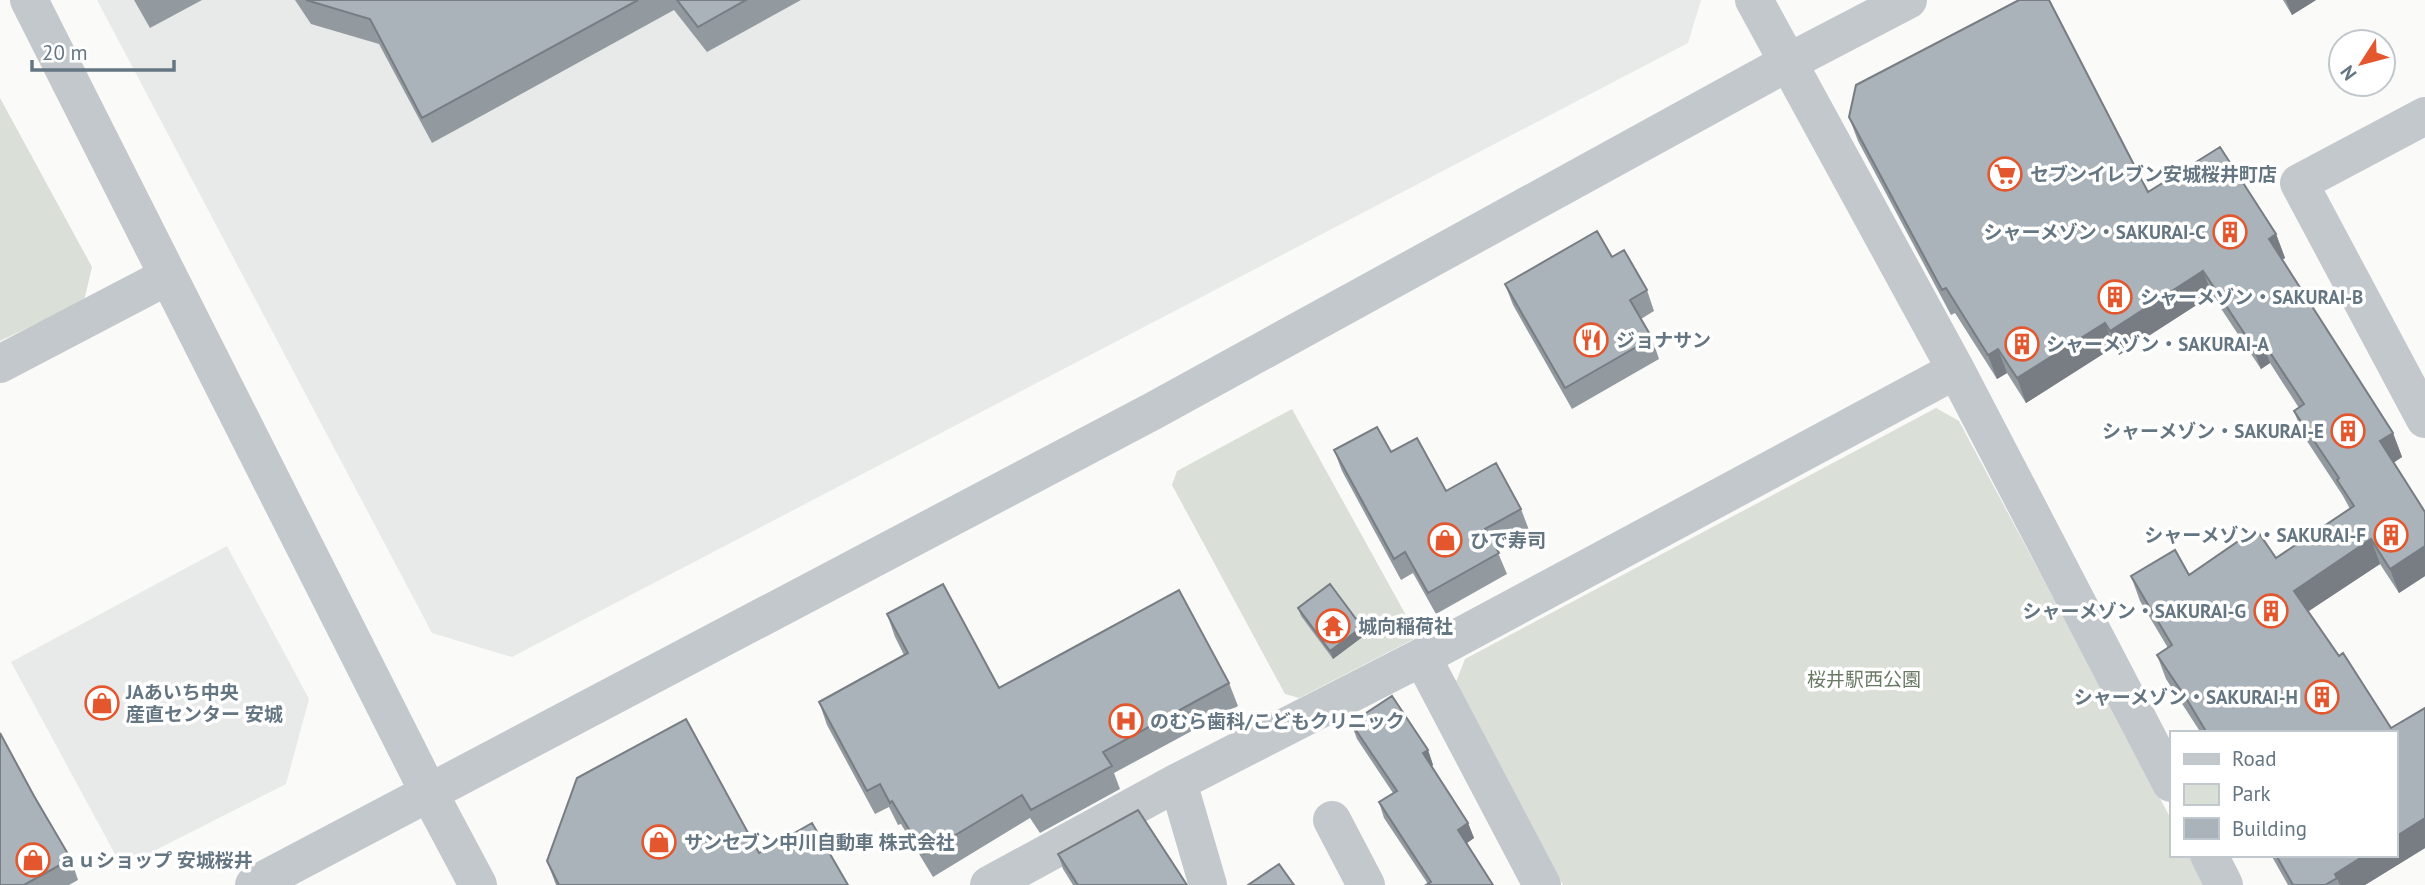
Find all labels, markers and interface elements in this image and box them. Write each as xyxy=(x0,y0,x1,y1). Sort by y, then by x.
scale bar xyxy=(32,28,173,72)
north arrow xyxy=(2327,28,2397,98)
text: 20 m xyxy=(42,39,88,66)
text: N xyxy=(2335,61,2362,85)
supermarket icon: セブンイレブン安城桜井町店 xyxy=(1986,155,2024,193)
place label: セブンイレブン安城桜井町店 xyxy=(2030,162,2277,186)
building icon: シャーメゾン・SAKURAI-C xyxy=(2211,213,2249,251)
place label: シャーメゾン・SAKURAI-C xyxy=(1983,220,2206,244)
building icon: シャーメゾン・SAKURAI-B xyxy=(2096,278,2134,316)
place label: シャーメゾン・SAKURAI-B xyxy=(2140,285,2363,309)
restaurant icon: ジョナサン xyxy=(1572,321,1610,359)
building icon: シャーメゾン・SAKURAI-A xyxy=(2003,325,2041,363)
place label: ジョナサン xyxy=(1616,328,1711,352)
place label: シャーメゾン・SAKURAI-A xyxy=(2046,332,2270,356)
building icon: シャーメゾン・SAKURAI-E xyxy=(2329,412,2367,450)
place label: シャーメゾン・SAKURAI-E xyxy=(2102,419,2324,443)
building icon: シャーメゾン・SAKURAI-F xyxy=(2372,516,2410,554)
shop icon: ひで寿司 xyxy=(1426,521,1464,559)
place label: シャーメゾン・SAKURAI-F xyxy=(2144,523,2366,547)
place label: ひで寿司 xyxy=(1470,528,1546,552)
building icon: シャーメゾン・SAKURAI-G xyxy=(2252,592,2290,630)
place label: シャーメゾン・SAKURAI-G xyxy=(2022,599,2246,623)
temple icon: 城向稲荷社 xyxy=(1314,607,1352,645)
place label: 城向稲荷社 xyxy=(1358,614,1453,638)
park label: 桜井駅西公園 xyxy=(1807,667,1921,691)
building icon: シャーメゾン・SAKURAI-H xyxy=(2303,678,2341,716)
place label: JAあいち中央 産直センター 安城 xyxy=(125,680,283,726)
shop icon: JAあいち中央 産直センター 安城 xyxy=(83,684,121,722)
place label: シャーメゾン・SAKURAI-H xyxy=(2074,685,2298,709)
hospital icon: のむら歯科/こどもクリニック xyxy=(1107,702,1145,740)
place label: のむら歯科/こどもクリニック xyxy=(1150,709,1405,733)
legend xyxy=(2170,731,2397,857)
text: Road xyxy=(2232,745,2276,772)
text: Park xyxy=(2232,780,2271,807)
text: Building xyxy=(2232,815,2307,842)
shop icon: サンセブン中川自動車 株式会社 xyxy=(640,823,678,861)
place label: サンセブン中川自動車 株式会社 xyxy=(684,830,955,854)
shop icon: ａｕショップ 安城桜井 xyxy=(14,841,52,879)
place label: ａｕショップ 安城桜井 xyxy=(58,848,253,872)

